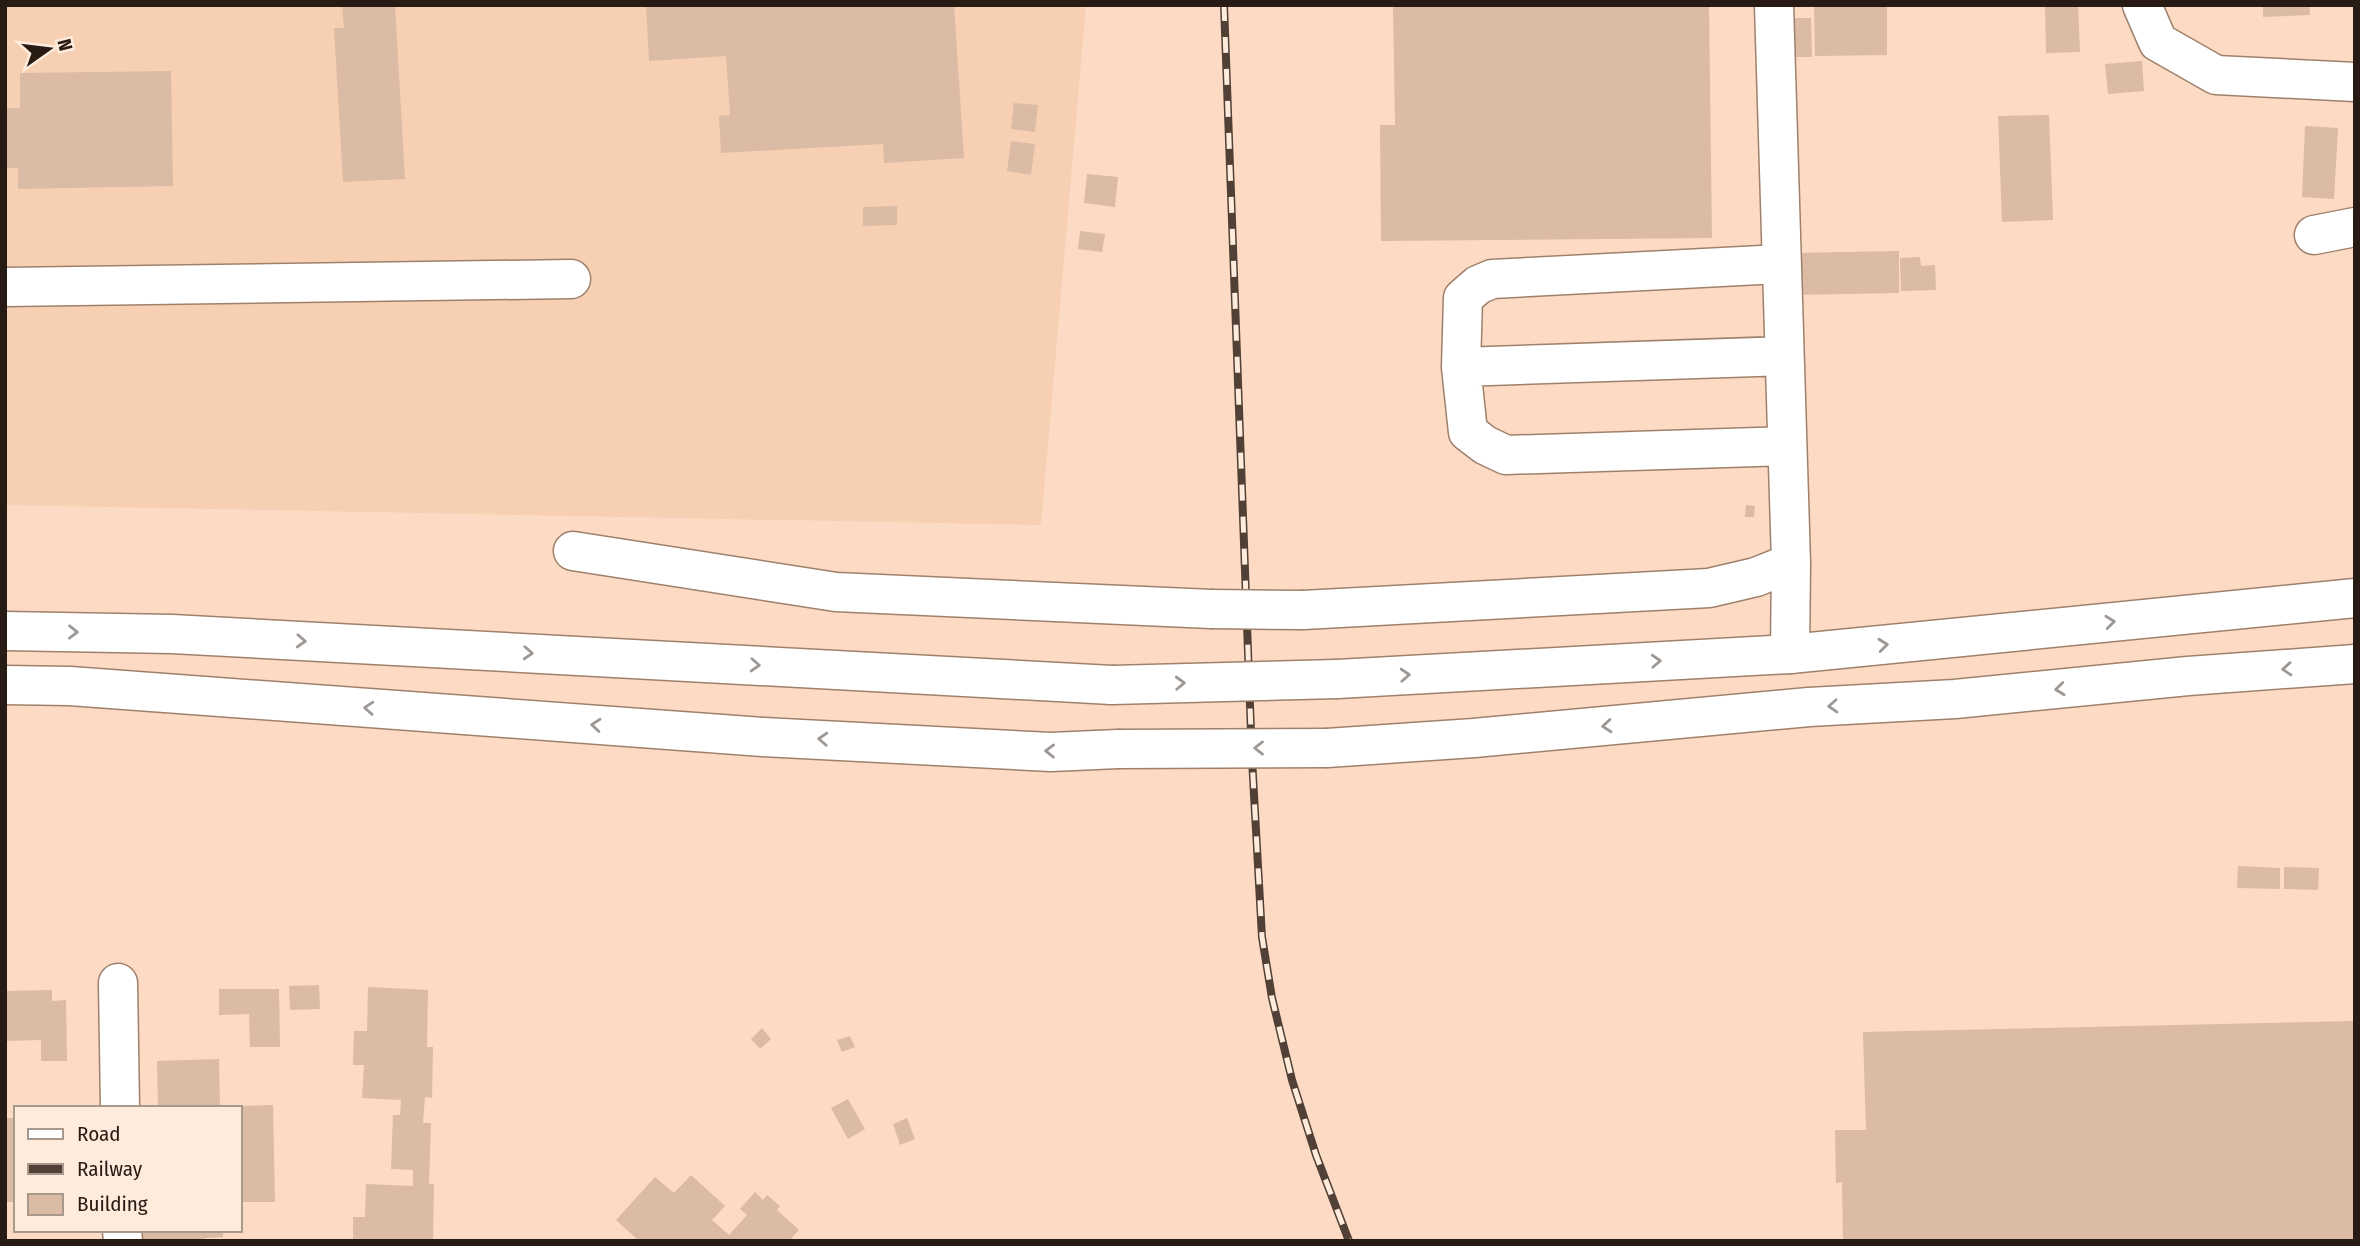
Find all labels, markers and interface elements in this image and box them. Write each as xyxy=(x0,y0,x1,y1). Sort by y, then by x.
north arrow xyxy=(14,14,84,84)
text: N xyxy=(52,37,78,53)
one-way arrow xyxy=(2104,615,2115,630)
one-way arrow xyxy=(69,624,79,640)
one-way arrow xyxy=(296,633,307,648)
one-way arrow xyxy=(1878,638,1889,653)
one-way arrow xyxy=(523,645,534,660)
one-way arrow xyxy=(1651,654,1662,669)
one-way arrow xyxy=(750,658,761,673)
one-way arrow xyxy=(2281,661,2292,676)
one-way arrow xyxy=(1399,668,1410,683)
one-way arrow xyxy=(1175,676,1186,691)
one-way arrow xyxy=(2054,681,2065,696)
one-way arrow xyxy=(1827,698,1838,713)
one-way arrow xyxy=(363,701,374,716)
one-way arrow xyxy=(590,718,601,733)
one-way arrow xyxy=(1601,718,1612,733)
one-way arrow xyxy=(817,732,828,747)
one-way arrow xyxy=(1253,740,1263,756)
one-way arrow xyxy=(1044,743,1055,759)
legend xyxy=(14,1106,242,1232)
text: Road xyxy=(77,1121,121,1147)
text: Railway xyxy=(77,1156,143,1182)
text: Building xyxy=(77,1191,148,1217)

